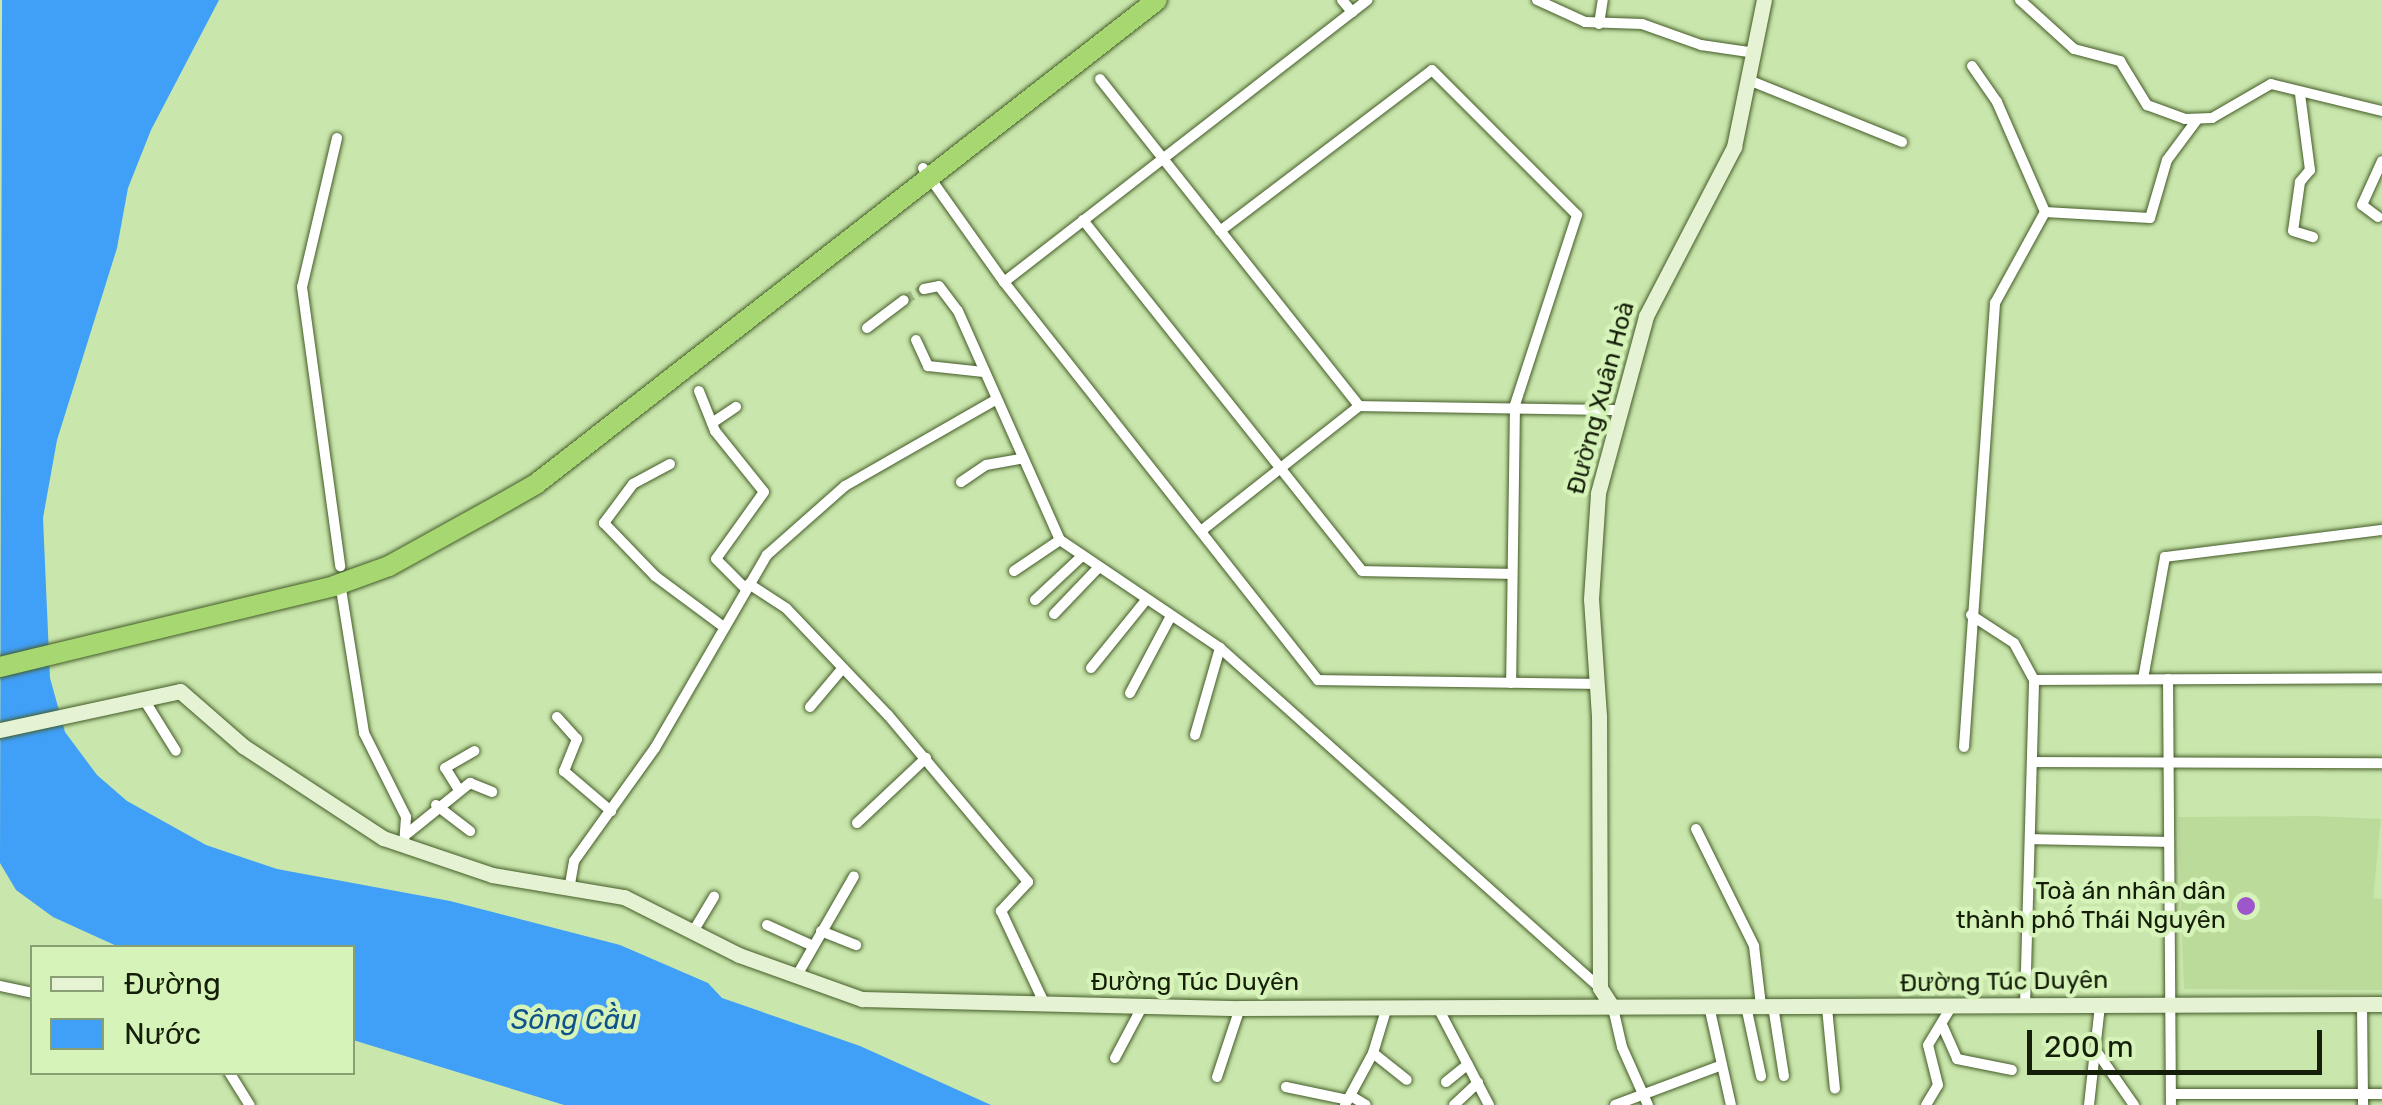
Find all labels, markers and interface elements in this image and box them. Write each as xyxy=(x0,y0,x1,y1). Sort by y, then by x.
street label: Đường Xuân Hoà xyxy=(1561,298,1641,498)
place label: Toà án nhân dân thành phố Thái Nguyên xyxy=(1955,877,2226,936)
marker: Toà án nhân dân thành phố Thái Nguyên xyxy=(2235,895,2257,917)
legend xyxy=(30,945,355,1075)
street label: Đường Túc Duyên xyxy=(1899,965,2109,999)
text: Đường xyxy=(124,966,221,1002)
street label: Đường Túc Duyên xyxy=(1090,967,1300,997)
water label: Sông Cầu xyxy=(511,1003,637,1037)
scale bar xyxy=(2032,1010,2327,1072)
text: Nước xyxy=(124,1016,201,1052)
text: 200 m xyxy=(2044,1029,2134,1065)

